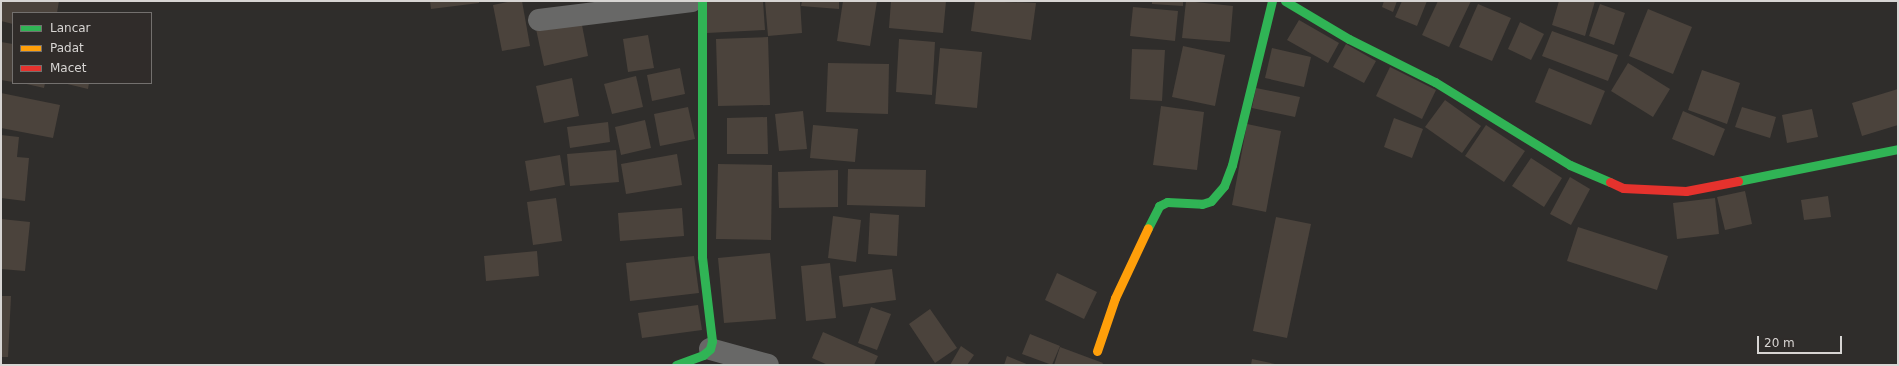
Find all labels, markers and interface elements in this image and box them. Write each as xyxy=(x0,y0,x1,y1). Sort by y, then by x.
legend xyxy=(12,12,152,84)
text: Lancar xyxy=(50,21,91,35)
text: Padat xyxy=(50,41,84,55)
text: Macet xyxy=(50,61,86,75)
scale bar xyxy=(1759,328,1844,354)
text: 20 m xyxy=(1764,336,1795,350)

